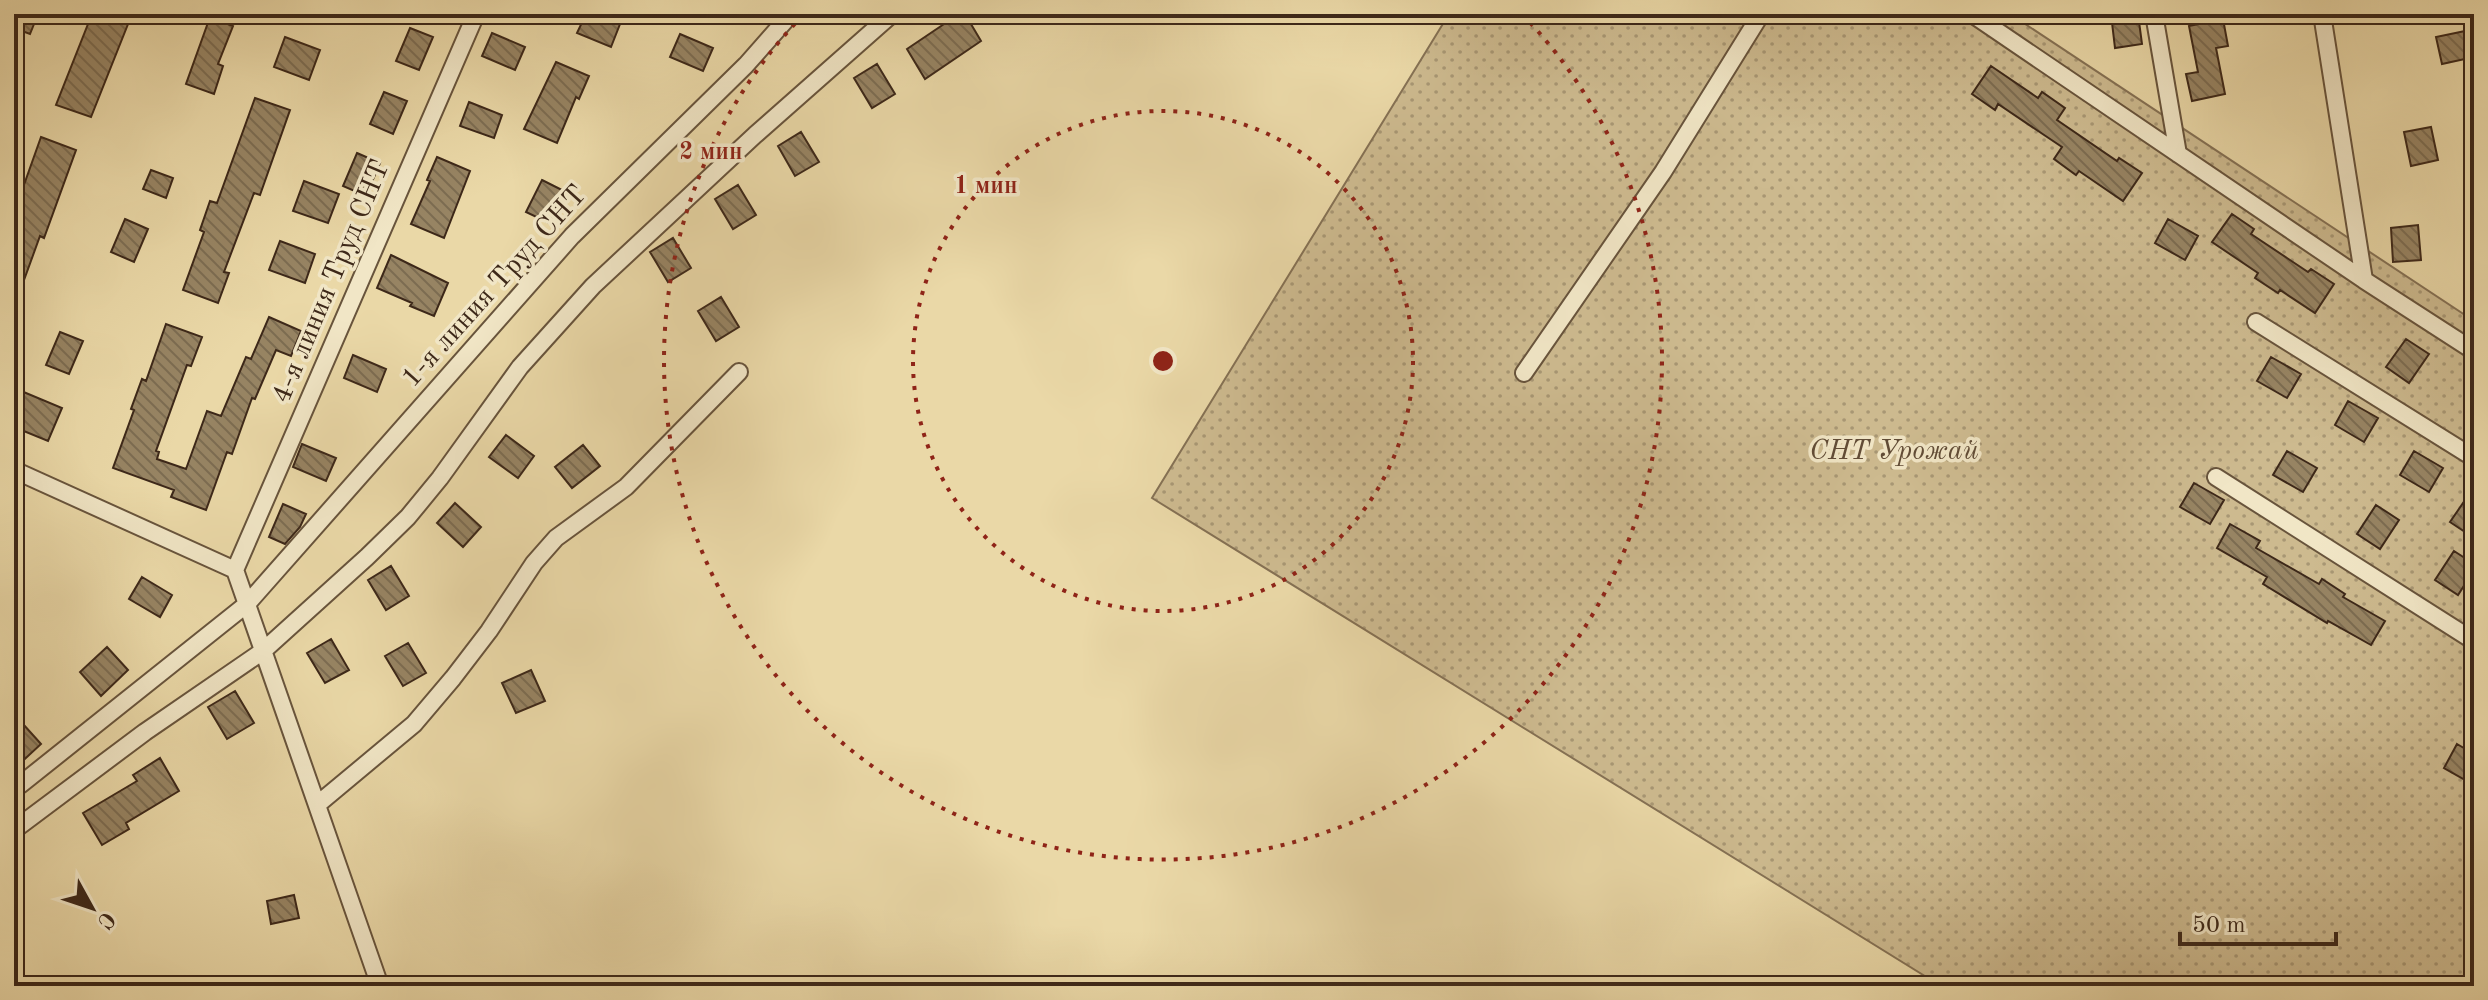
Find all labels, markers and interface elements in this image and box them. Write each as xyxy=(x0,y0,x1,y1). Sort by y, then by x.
text: 2 мин xyxy=(679,141,743,165)
street label: 4-я линия Труд СНТ xyxy=(268,156,396,408)
text: 1 мин xyxy=(954,175,1018,199)
street label: 1-я линия Труд СНТ xyxy=(397,181,593,393)
centre of rings xyxy=(1149,347,1177,375)
park label: СНТ Урожай xyxy=(1809,438,1979,466)
north arrow xyxy=(52,868,132,948)
scale bar xyxy=(2180,896,2336,946)
text: С xyxy=(93,907,119,932)
text: 50 m xyxy=(2192,914,2246,938)

